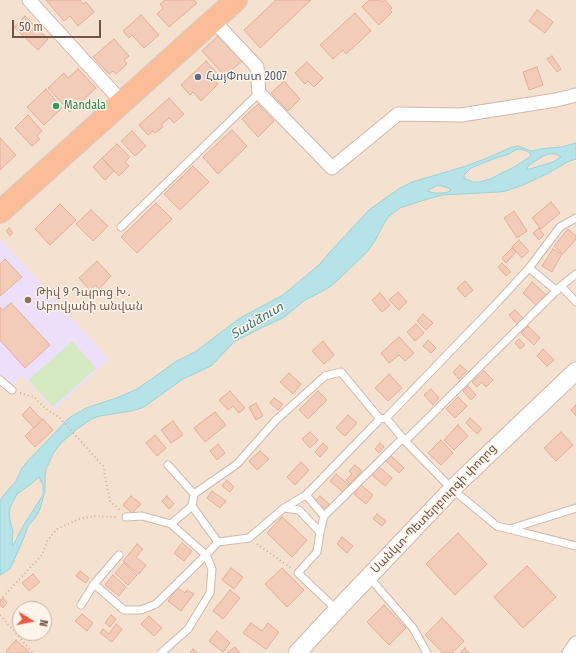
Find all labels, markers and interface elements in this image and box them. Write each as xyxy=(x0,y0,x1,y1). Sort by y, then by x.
scale bar xyxy=(14,12,103,38)
text: 50 m xyxy=(19,20,43,34)
place label: ՀայՓոստ 2007 xyxy=(206,70,287,84)
marker: ՀայՓոստ 2007 xyxy=(193,72,203,82)
place label: Mandala xyxy=(64,99,106,113)
marker: Mandala xyxy=(51,101,61,111)
place label: Թիվ 9 Դպրոց Խ․ Աբովյանի անվան xyxy=(36,286,143,314)
marker: Թիվ 9 Դպրոց Խ․ Աբովյանի անվան xyxy=(23,295,33,305)
water label: Տանձուտ xyxy=(228,299,286,343)
street label: Սանկտ-Պետերբուրգի փողոց xyxy=(368,441,500,577)
north arrow xyxy=(12,601,52,641)
text: N xyxy=(36,619,50,627)

